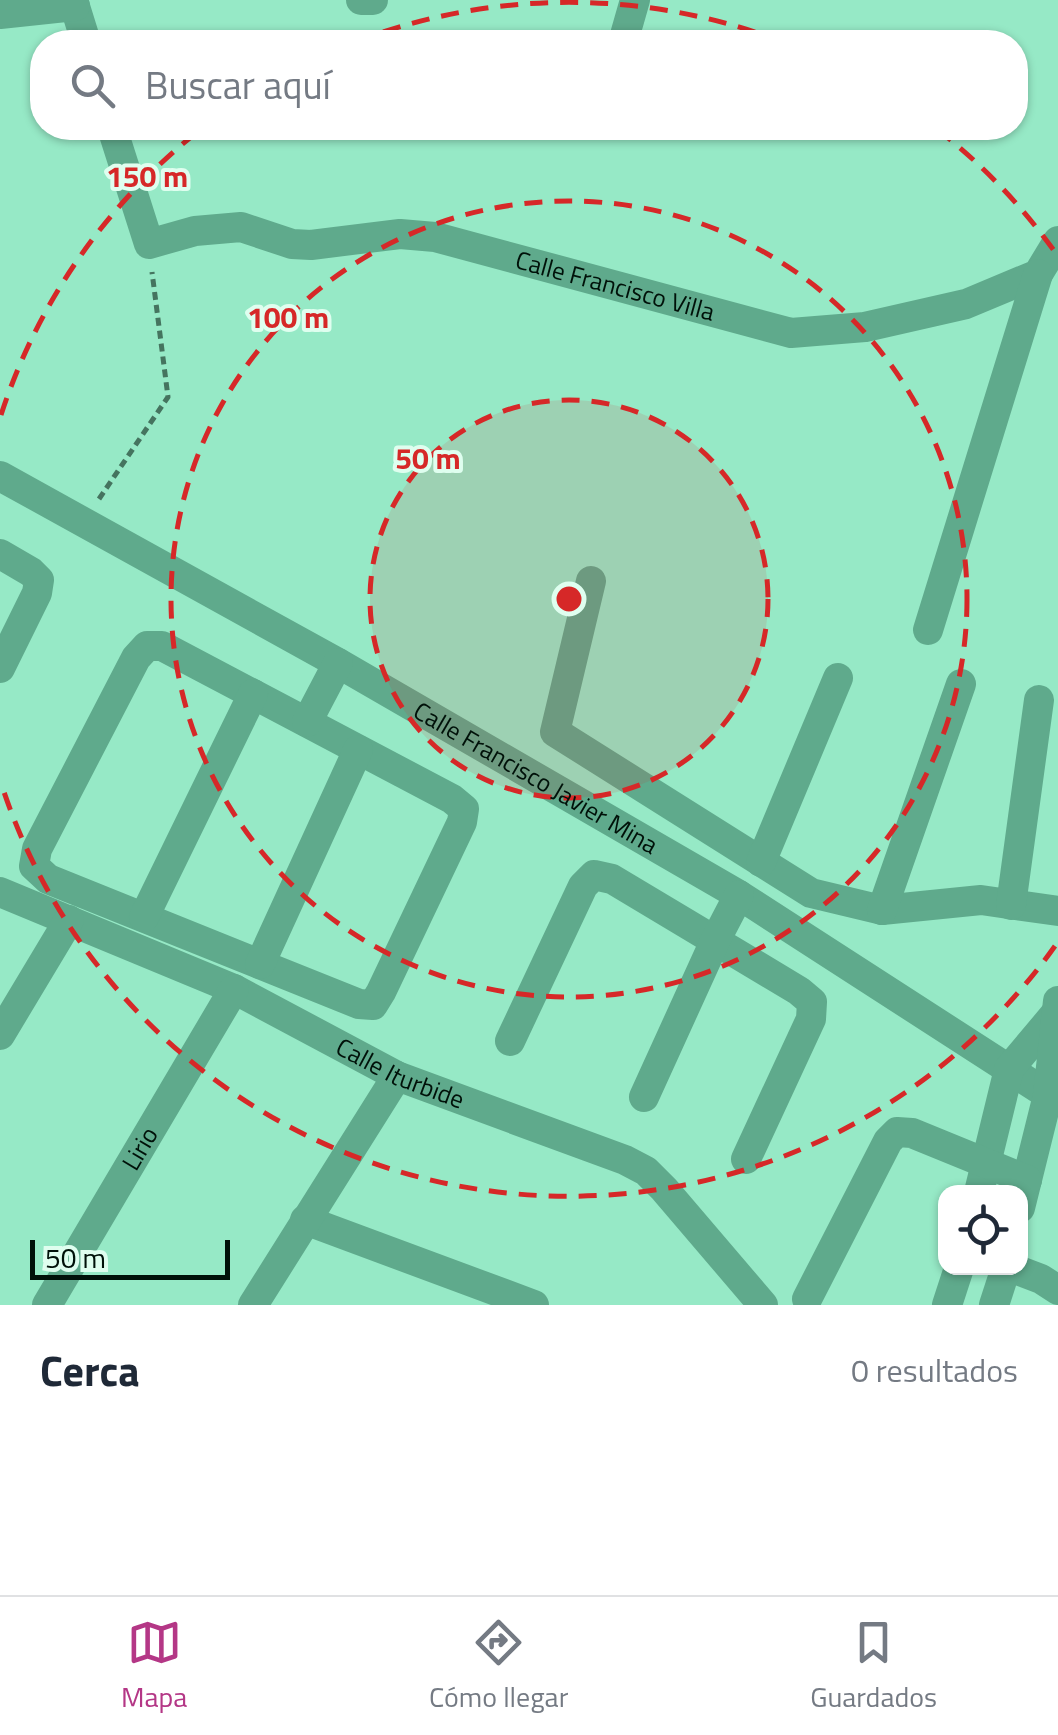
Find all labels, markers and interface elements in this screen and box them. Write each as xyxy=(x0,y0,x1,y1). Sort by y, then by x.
search box xyxy=(30,30,1028,140)
text: Buscar aquí xyxy=(145,56,331,114)
icon: search xyxy=(65,58,120,113)
text: 150 m xyxy=(106,153,188,199)
street label: Calle Francisco Villa xyxy=(511,241,719,331)
text: 100 m xyxy=(247,294,329,340)
text: 50 m xyxy=(395,435,461,481)
centre of rings xyxy=(551,581,587,617)
street label: Calle Francisco Javier Mina xyxy=(407,692,666,864)
street label: Calle Iturbide xyxy=(329,1028,470,1118)
street label: Lirio xyxy=(112,1119,167,1177)
map controls xyxy=(938,1185,1028,1275)
button: locate xyxy=(938,1185,1028,1275)
scale bar xyxy=(30,1235,230,1280)
text: 50 m xyxy=(45,1236,106,1279)
text: Cerca xyxy=(40,1338,140,1402)
text: 0 resultados xyxy=(851,1346,1018,1394)
tab: Mapa xyxy=(121,1615,187,1718)
tab: Cómo llegar xyxy=(429,1615,568,1718)
tab: Guardados xyxy=(810,1615,937,1718)

